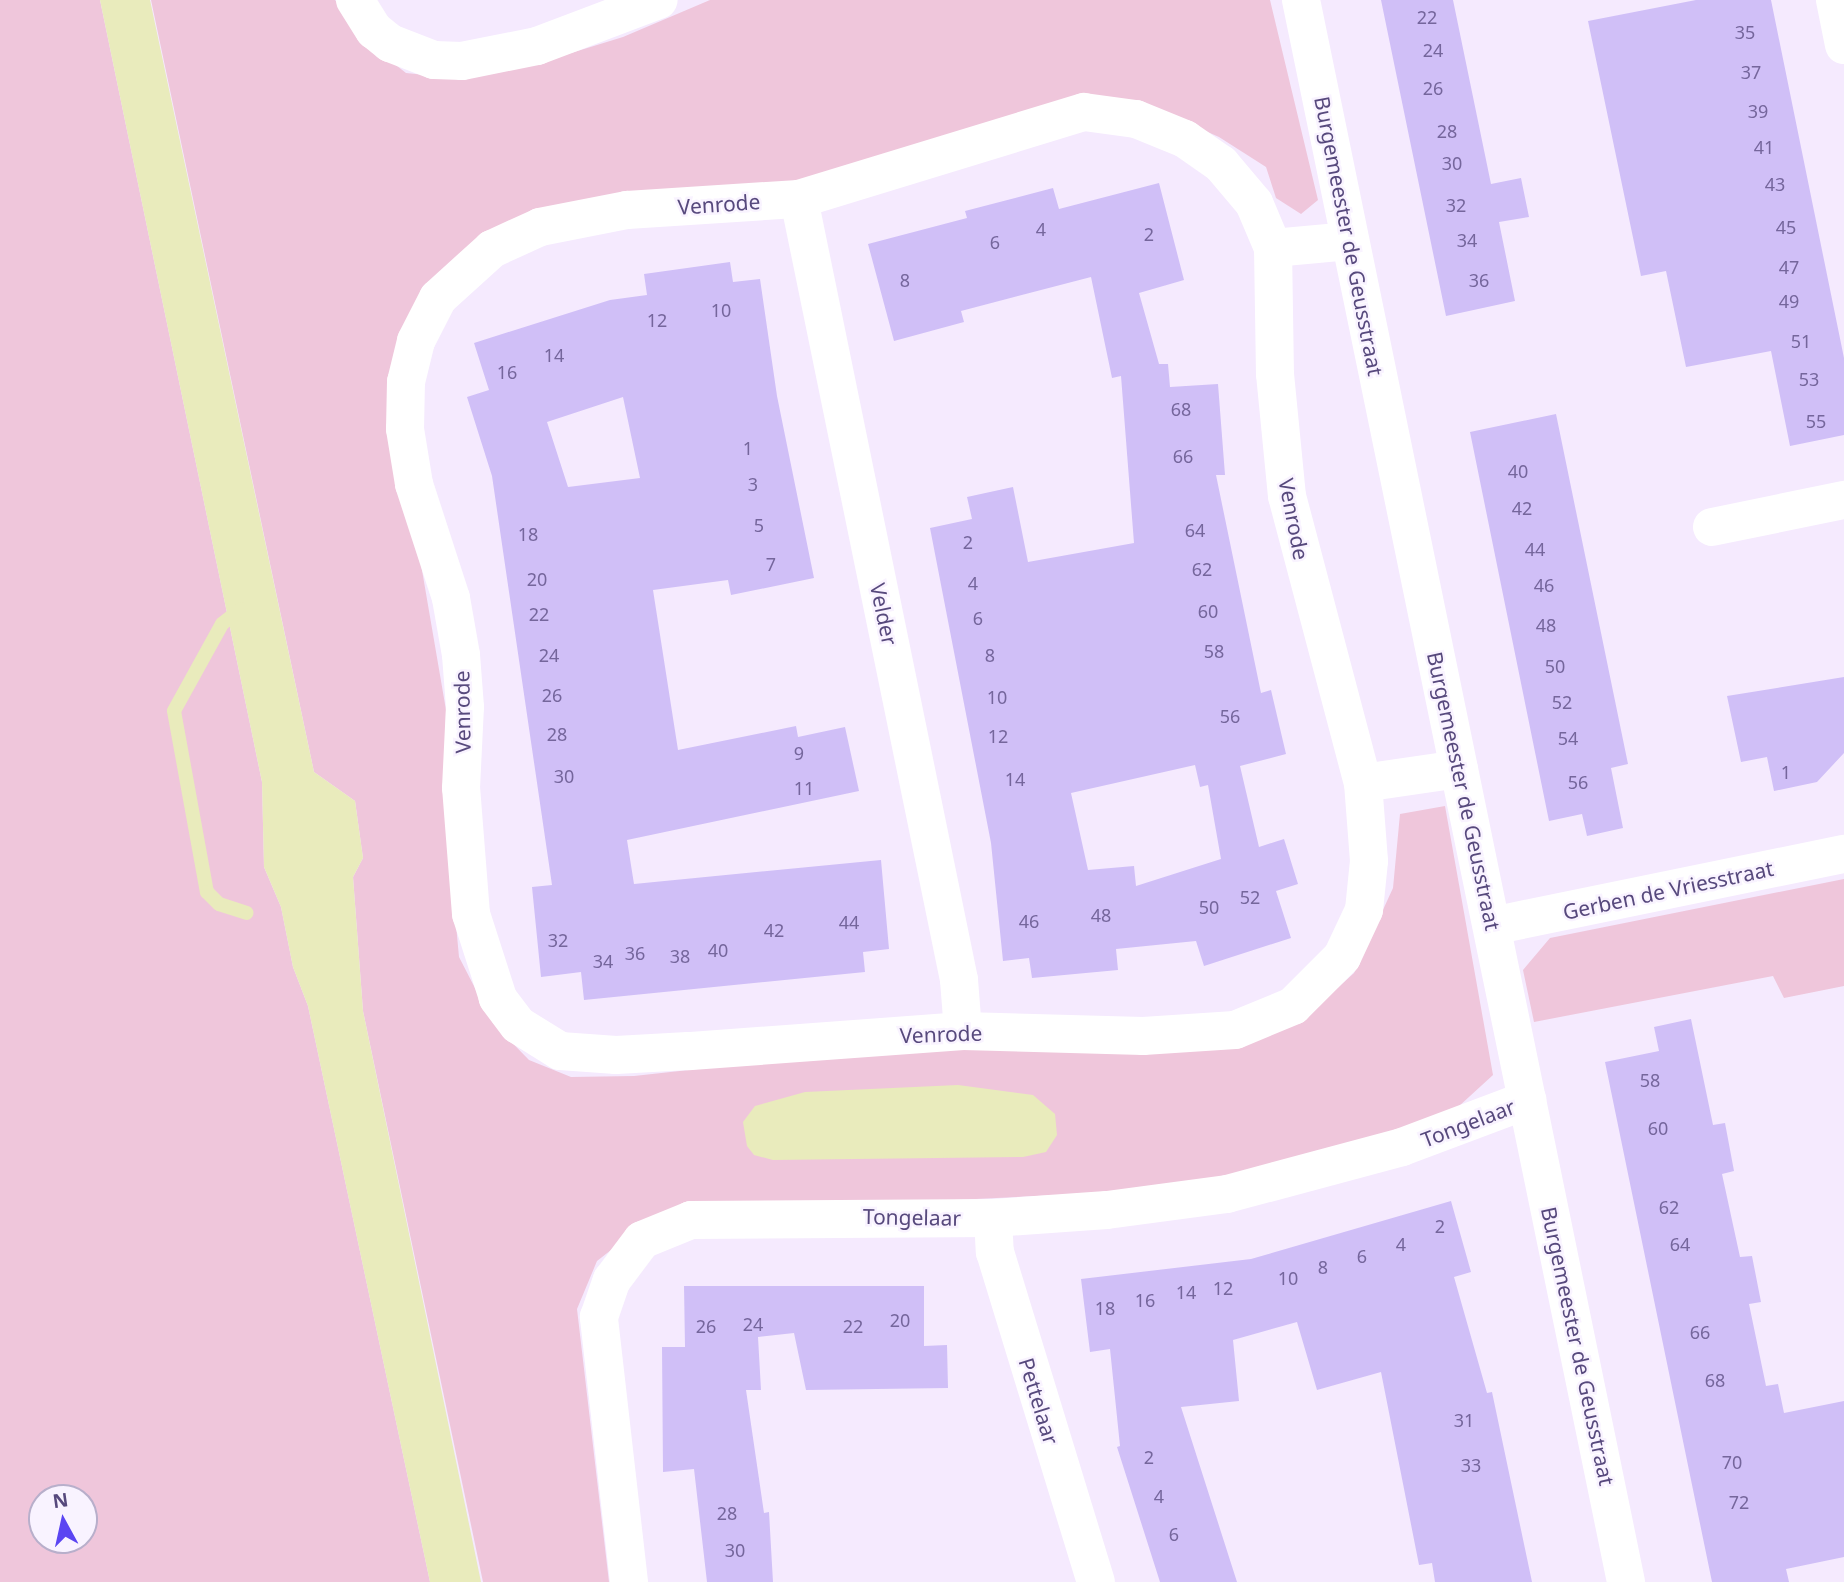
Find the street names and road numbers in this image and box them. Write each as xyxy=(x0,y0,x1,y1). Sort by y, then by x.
street label: Burgemeester de Geusstraat xyxy=(1310,94,1388,378)
street label: Venrode xyxy=(677,189,761,219)
street label: Venrode xyxy=(1274,476,1314,562)
street label: Velder xyxy=(865,581,903,647)
street label: Burgemeester de Geusstraat xyxy=(1422,649,1506,933)
street label: Venrode xyxy=(449,670,475,754)
street label: Gerben de Vriesstraat xyxy=(1560,855,1776,925)
street label: Venrode xyxy=(899,1020,983,1048)
street label: Tongelaar xyxy=(1418,1094,1518,1152)
street label: Tongelaar xyxy=(863,1204,961,1230)
street label: Burgemeester de Geusstraat xyxy=(1536,1204,1620,1488)
street label: Pettelaar xyxy=(1014,1355,1064,1447)

